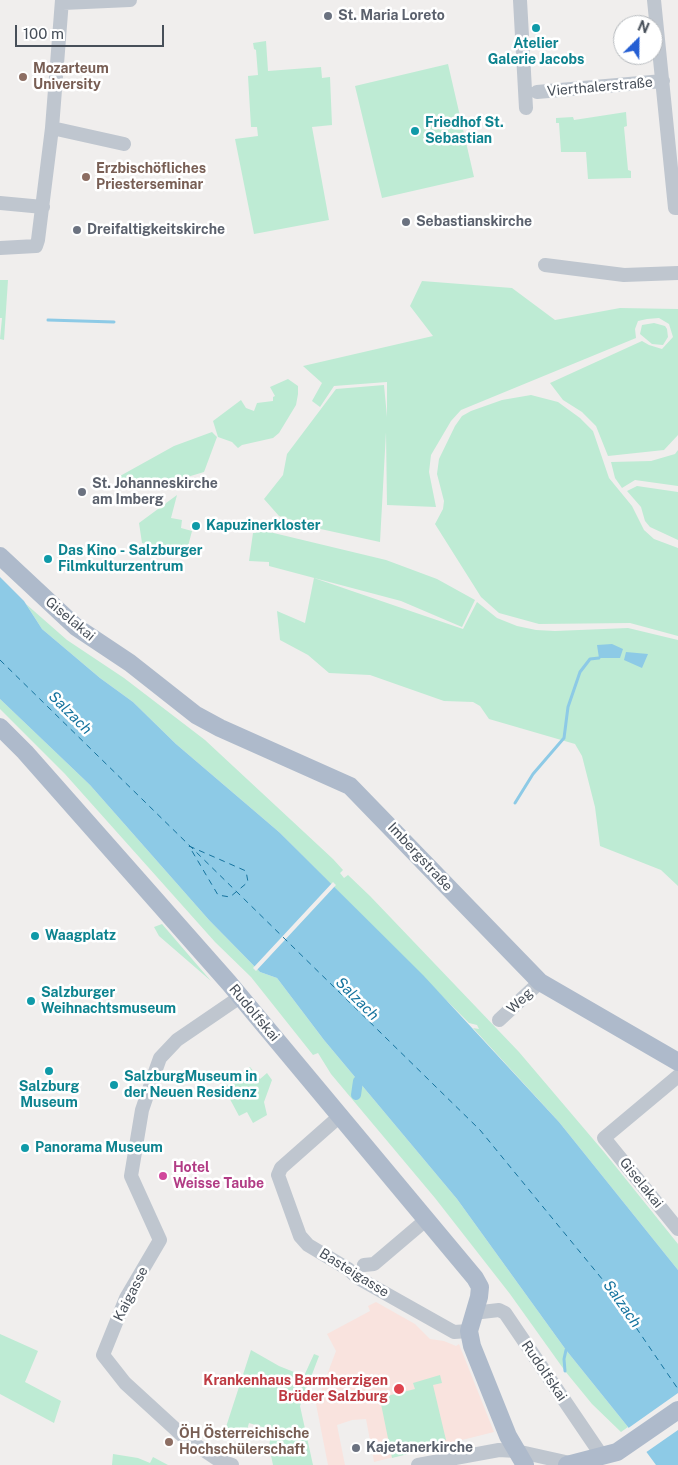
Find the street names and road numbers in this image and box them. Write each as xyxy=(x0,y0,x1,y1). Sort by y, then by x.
street label: Vierthalerstraße xyxy=(546,74,654,100)
street label: Giselakai xyxy=(42,593,98,645)
street label: Imbergstraße xyxy=(384,819,456,895)
street label: Rudolfskai xyxy=(225,981,283,1045)
street label: Weg xyxy=(504,985,536,1017)
street label: Giselakai xyxy=(616,1155,666,1211)
street label: Basteigasse xyxy=(316,1245,392,1301)
street label: Kaigasse xyxy=(110,1264,152,1324)
street label: Rudolfskai xyxy=(518,1338,570,1404)

